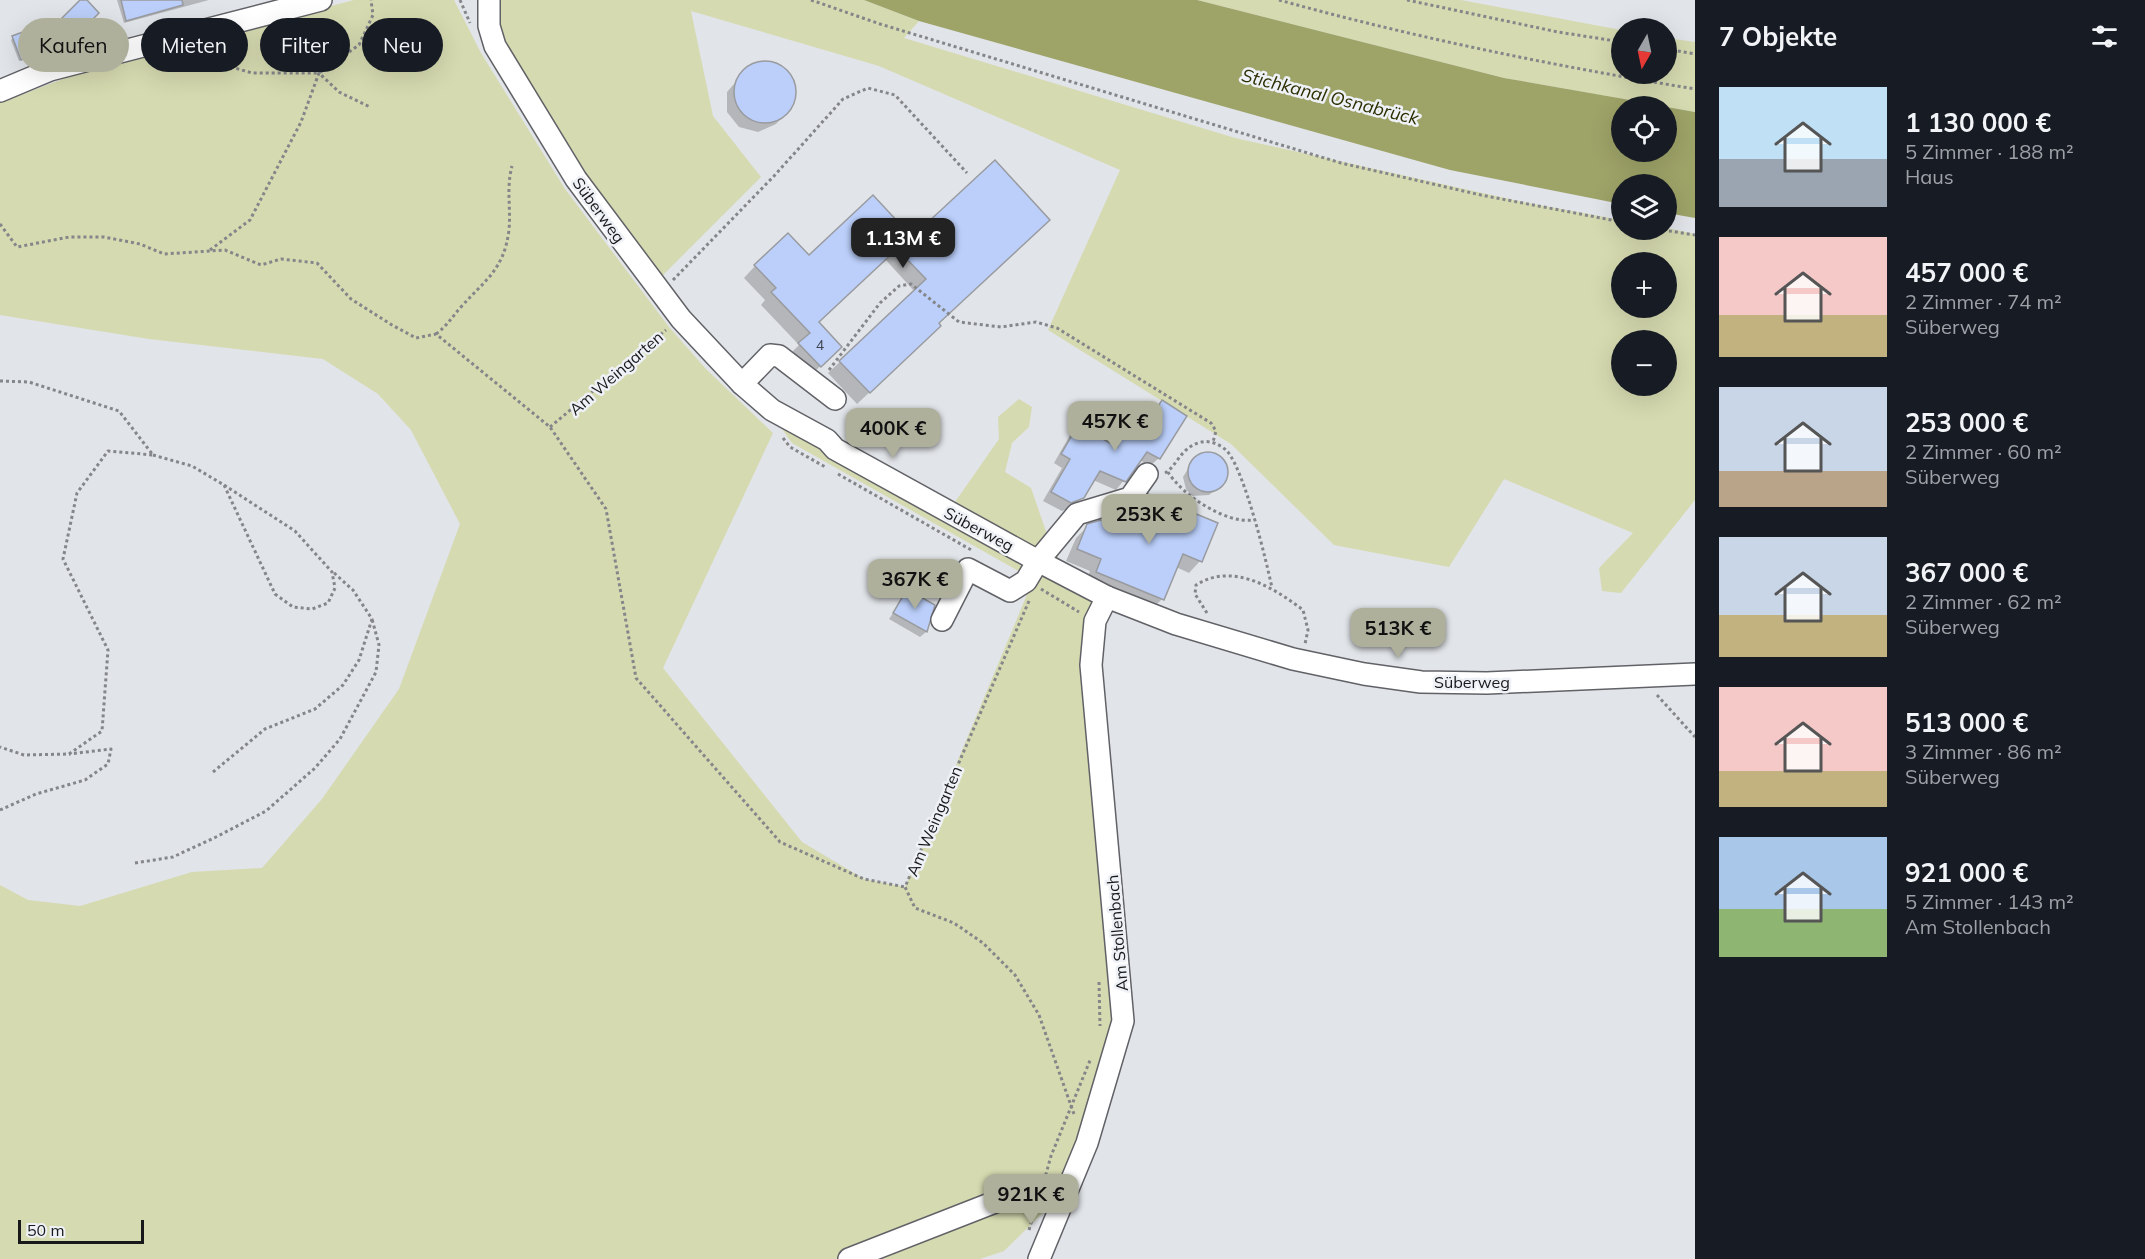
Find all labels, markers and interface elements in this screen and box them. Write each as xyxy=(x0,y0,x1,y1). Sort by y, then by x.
chip: Kaufen xyxy=(18,18,129,72)
chip: Mieten xyxy=(141,18,248,72)
chip: Filter xyxy=(260,18,350,72)
chip: Neu xyxy=(362,18,443,72)
north arrow xyxy=(1611,18,1677,84)
map controls xyxy=(1611,18,1677,396)
text: 7 Objekte xyxy=(1719,20,1837,53)
icon: filters xyxy=(2088,20,2121,53)
water label: Stichkanal Osnabrück xyxy=(1239,63,1422,130)
button: locate xyxy=(1611,96,1677,162)
text: 1 130 000 € xyxy=(1905,106,2051,139)
icon: home xyxy=(1767,111,1839,183)
text: 5 Zimmer · 188 m² xyxy=(1905,139,2074,164)
text: Haus xyxy=(1905,164,1954,189)
street label: Süberweg xyxy=(569,173,629,247)
button: layers xyxy=(1611,174,1677,240)
pin: 1.13M € xyxy=(848,218,958,269)
text: 1.13M € xyxy=(865,225,941,250)
button: + xyxy=(1611,252,1677,318)
text: 457 000 € xyxy=(1905,256,2028,289)
icon: home xyxy=(1767,261,1839,333)
text: 2 Zimmer · 74 m² xyxy=(1905,289,2062,314)
text: Süberweg xyxy=(1905,314,2000,339)
street label: Am Weingarten xyxy=(565,327,667,419)
button: − xyxy=(1611,330,1677,396)
house number: 4 xyxy=(816,336,825,354)
pin: 457K € xyxy=(1066,401,1164,452)
text: 253 000 € xyxy=(1905,406,2028,439)
pin: 400K € xyxy=(844,408,942,459)
text: 457K € xyxy=(1082,408,1148,433)
icon: home xyxy=(1767,411,1839,483)
text: 400K € xyxy=(860,415,926,440)
text: 2 Zimmer · 60 m² xyxy=(1905,439,2062,464)
text: Süberweg xyxy=(1905,464,2000,489)
pin: 253K € xyxy=(1100,494,1198,545)
text: 253K € xyxy=(1116,501,1182,526)
street label: Süberweg xyxy=(941,502,1017,556)
text: 367 000 € xyxy=(1905,556,2028,589)
pin: 367K € xyxy=(866,559,964,610)
icon: home xyxy=(1767,561,1839,633)
text: 367K € xyxy=(882,566,948,591)
text: 2 Zimmer · 62 m² xyxy=(1905,589,2062,614)
pin: 513K € xyxy=(1349,608,1447,659)
text: Süberweg xyxy=(1905,614,2000,639)
text: 513K € xyxy=(1365,615,1431,640)
street label: Süberweg xyxy=(1434,672,1510,692)
text: 513 000 € xyxy=(1905,706,2028,739)
icon: home xyxy=(1767,711,1839,783)
text: 3 Zimmer · 86 m² xyxy=(1905,739,2062,764)
street label: Am Weingarten xyxy=(902,763,966,879)
text: Süberweg xyxy=(1905,764,2000,789)
text: 921 000 € xyxy=(1905,856,2028,889)
icon: home xyxy=(1767,861,1839,933)
street label: Am Stollenbach xyxy=(1102,874,1132,992)
text: 5 Zimmer · 143 m² xyxy=(1905,889,2074,914)
text: Am Stollenbach xyxy=(1905,914,2051,939)
pin: 921K € xyxy=(982,1174,1080,1225)
text: 921K € xyxy=(998,1181,1064,1206)
scale bar xyxy=(18,1217,144,1244)
text: 50 m xyxy=(27,1220,64,1240)

